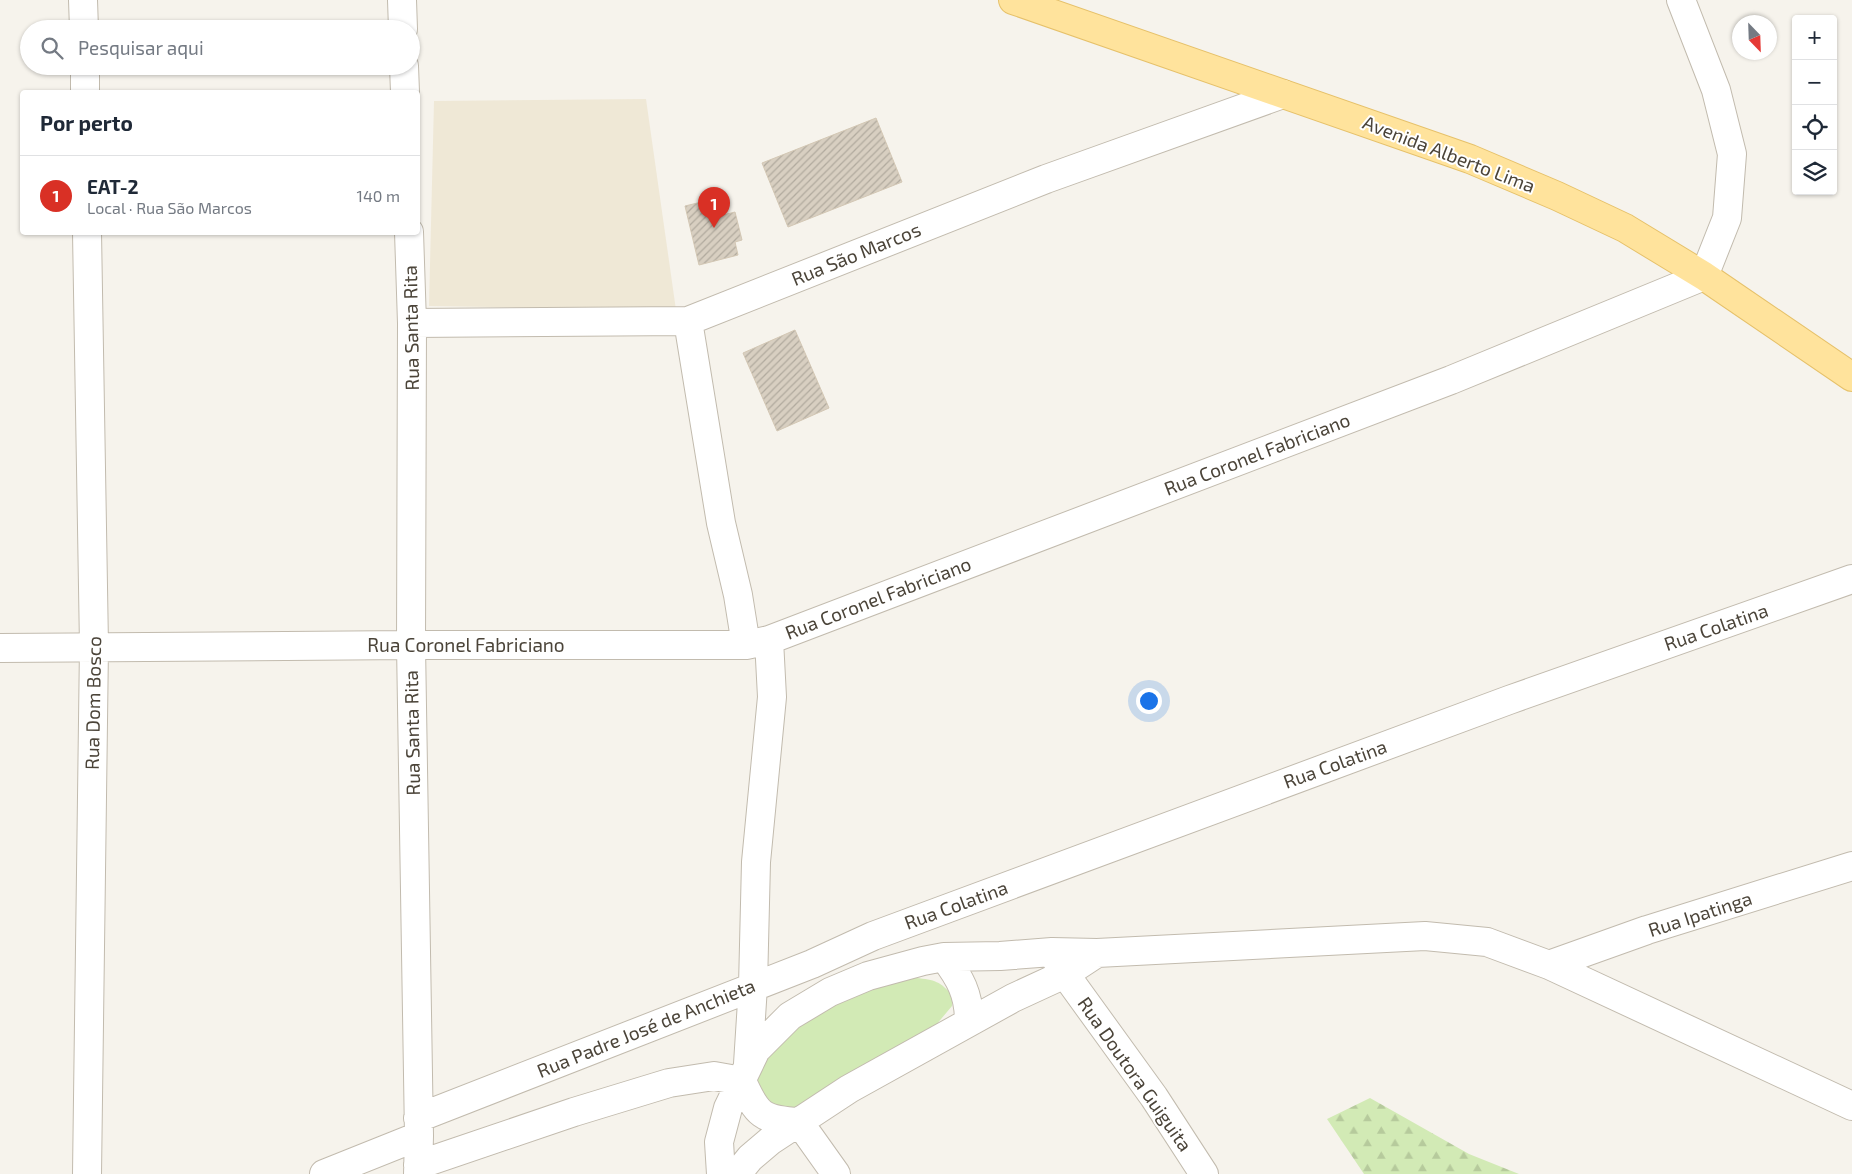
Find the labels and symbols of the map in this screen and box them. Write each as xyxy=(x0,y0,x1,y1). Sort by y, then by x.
north arrow xyxy=(1732,15,1777,60)
street label: Avenida Alberto Lima xyxy=(1360,110,1538,197)
pin: 1 xyxy=(698,187,730,228)
street label: Rua São Marcos xyxy=(788,217,924,290)
street label: Rua Santa Rita xyxy=(398,265,423,391)
street label: Rua Coronel Fabriciano xyxy=(1161,407,1353,500)
street label: Rua Coronel Fabriciano xyxy=(782,551,974,644)
street label: Rua Colatina xyxy=(1661,598,1771,655)
street label: Rua Coronel Fabriciano xyxy=(367,633,565,656)
street label: Rua Dom Bosco xyxy=(80,636,105,770)
street label: Rua Santa Rita xyxy=(399,670,424,796)
your location xyxy=(1136,688,1162,714)
street label: Rua Colatina xyxy=(1280,734,1390,793)
street label: Rua Colatina xyxy=(901,875,1011,934)
street label: Rua Ipatinga xyxy=(1645,886,1755,941)
street label: Rua Padre José de Anchieta xyxy=(533,973,758,1082)
street label: Rua Doutora Guiguita xyxy=(1073,992,1197,1155)

